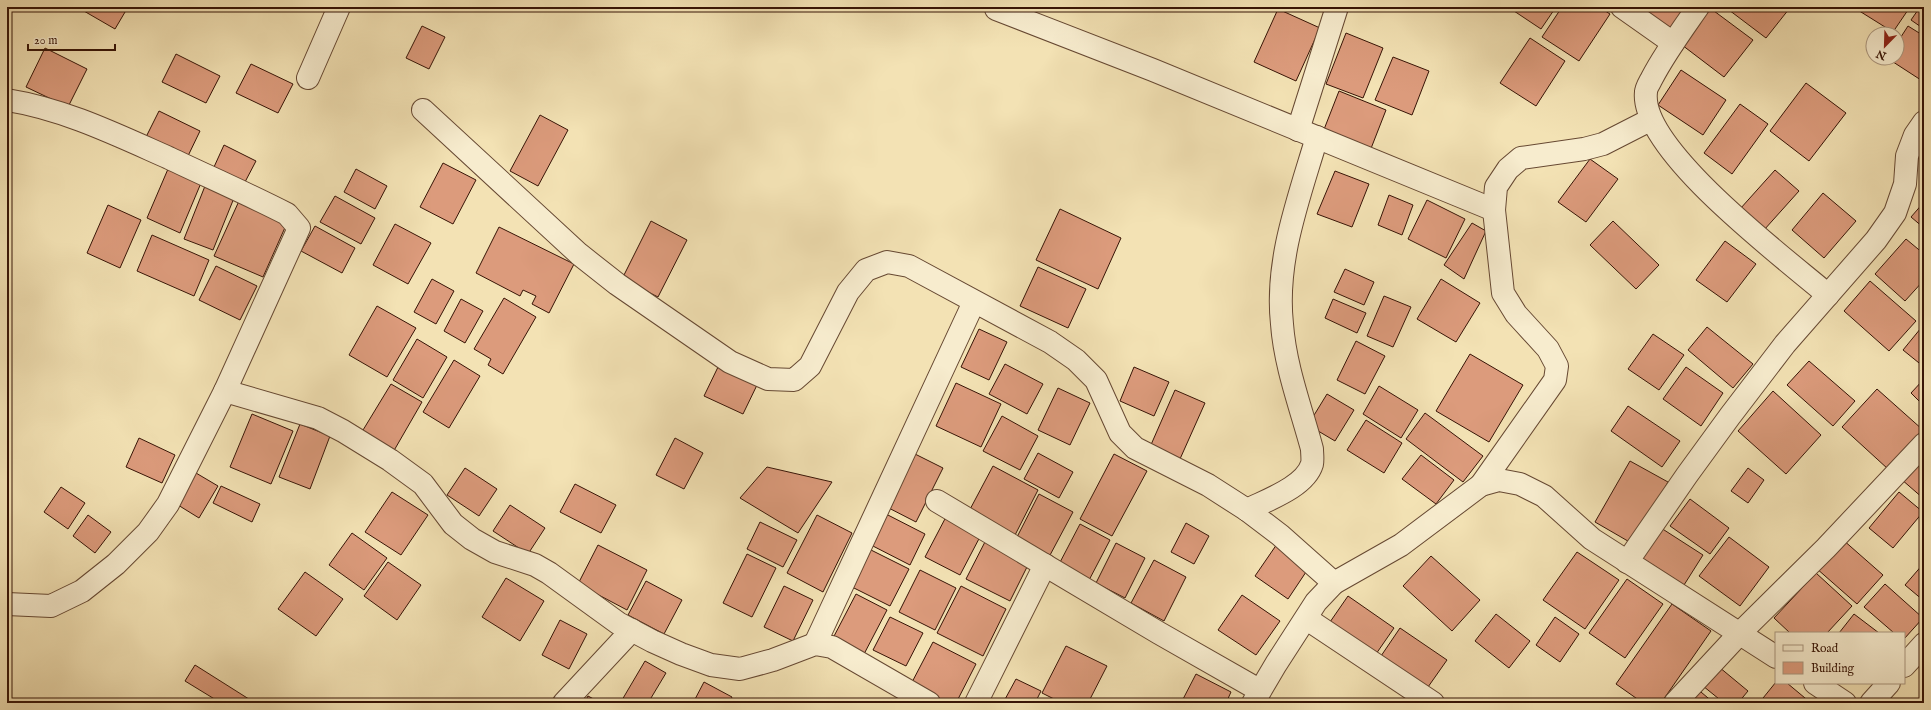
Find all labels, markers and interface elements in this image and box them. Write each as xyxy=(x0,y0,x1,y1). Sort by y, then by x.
scale bar xyxy=(28,26,115,52)
north arrow xyxy=(1865,26,1905,66)
text: 20 m xyxy=(34,33,57,48)
text: N xyxy=(1874,46,1890,63)
legend xyxy=(1775,632,1905,684)
text: Road xyxy=(1811,641,1839,656)
text: Building xyxy=(1811,661,1855,676)

